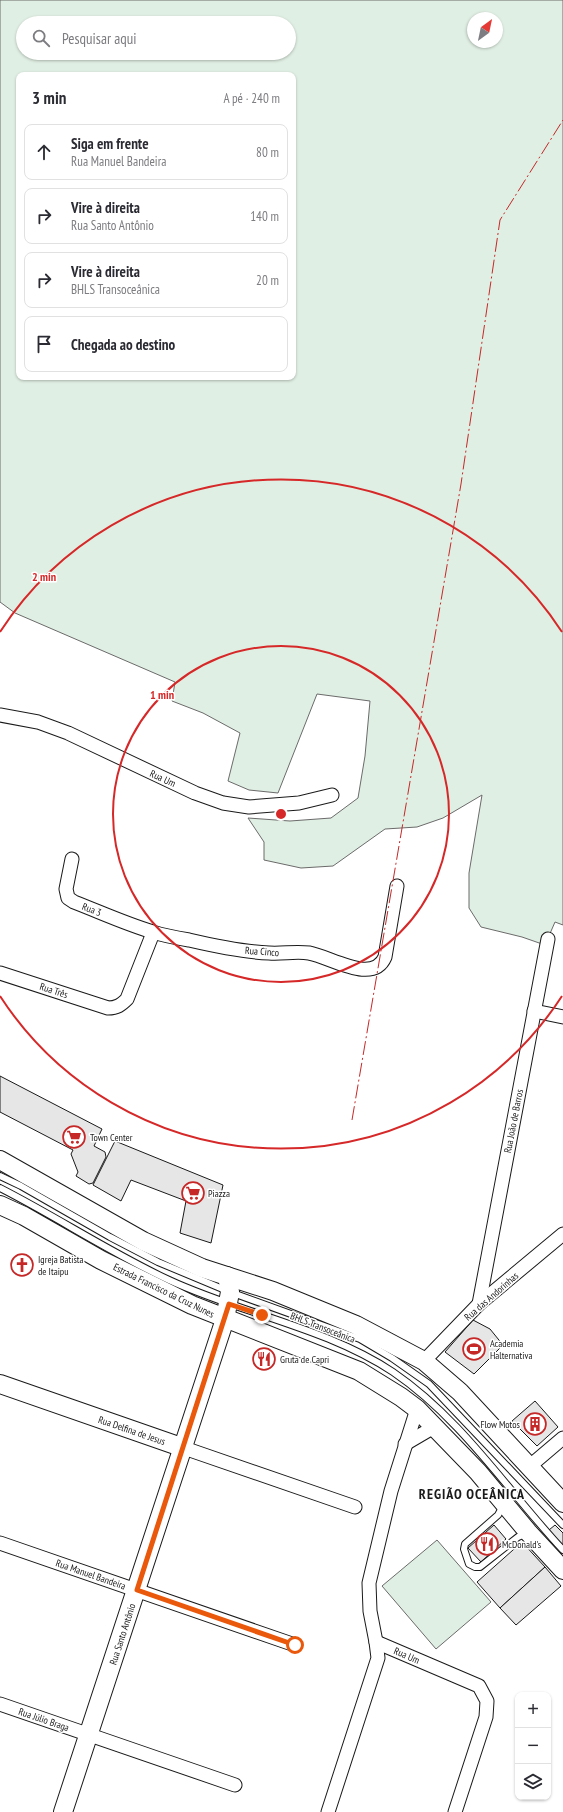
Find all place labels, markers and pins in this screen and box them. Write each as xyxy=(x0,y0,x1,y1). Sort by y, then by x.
centre of rings xyxy=(274,807,288,821)
supermarket icon: Town Center xyxy=(61,1124,87,1150)
place label: Town Center xyxy=(90,1131,133,1144)
supermarket icon: Piazza xyxy=(180,1180,206,1206)
place label: Piazza xyxy=(208,1187,230,1200)
church icon: Igreja Batista de Itaipu xyxy=(9,1252,35,1278)
place label: Igreja Batista de Itaipu xyxy=(38,1253,84,1278)
sports icon: Academia Halternativa xyxy=(461,1336,487,1362)
place label: Academia Halternativa xyxy=(490,1337,532,1362)
restaurant icon: Gruta de Capri xyxy=(251,1346,277,1372)
place label: Gruta de Capri xyxy=(280,1353,329,1366)
building icon: Flow Motos xyxy=(522,1411,548,1437)
place label: Flow Motos xyxy=(480,1418,521,1431)
restaurant icon: McDonald's xyxy=(474,1531,500,1557)
place label: McDonald's xyxy=(502,1538,542,1551)

